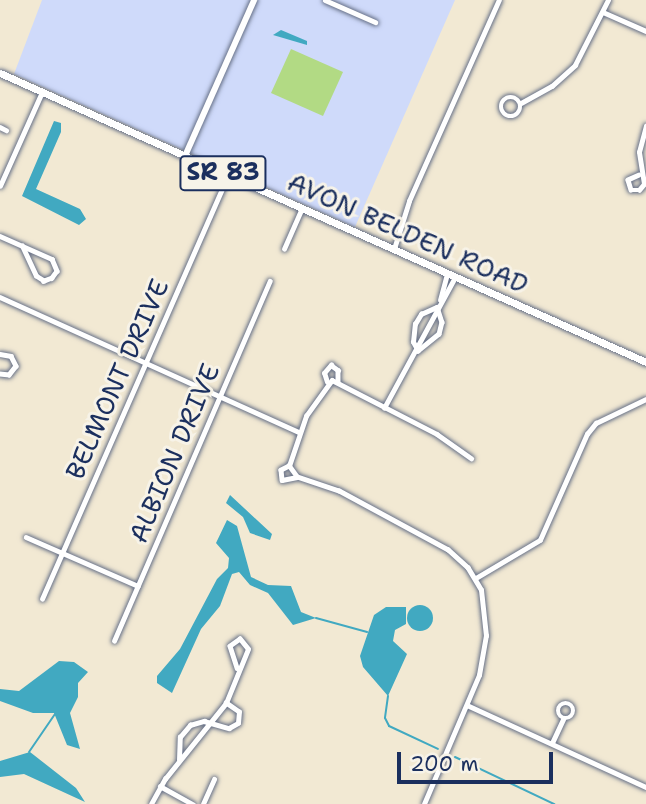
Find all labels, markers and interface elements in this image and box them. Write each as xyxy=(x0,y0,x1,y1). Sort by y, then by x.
road number: SR 83 xyxy=(179,153,267,194)
street label: AVON BELDEN ROAD xyxy=(283,166,533,300)
street label: BELMONT DRIVE xyxy=(59,274,175,484)
street label: ALBION DRIVE xyxy=(122,359,226,547)
scale bar xyxy=(401,738,557,782)
text: 200 m xyxy=(410,750,479,778)

